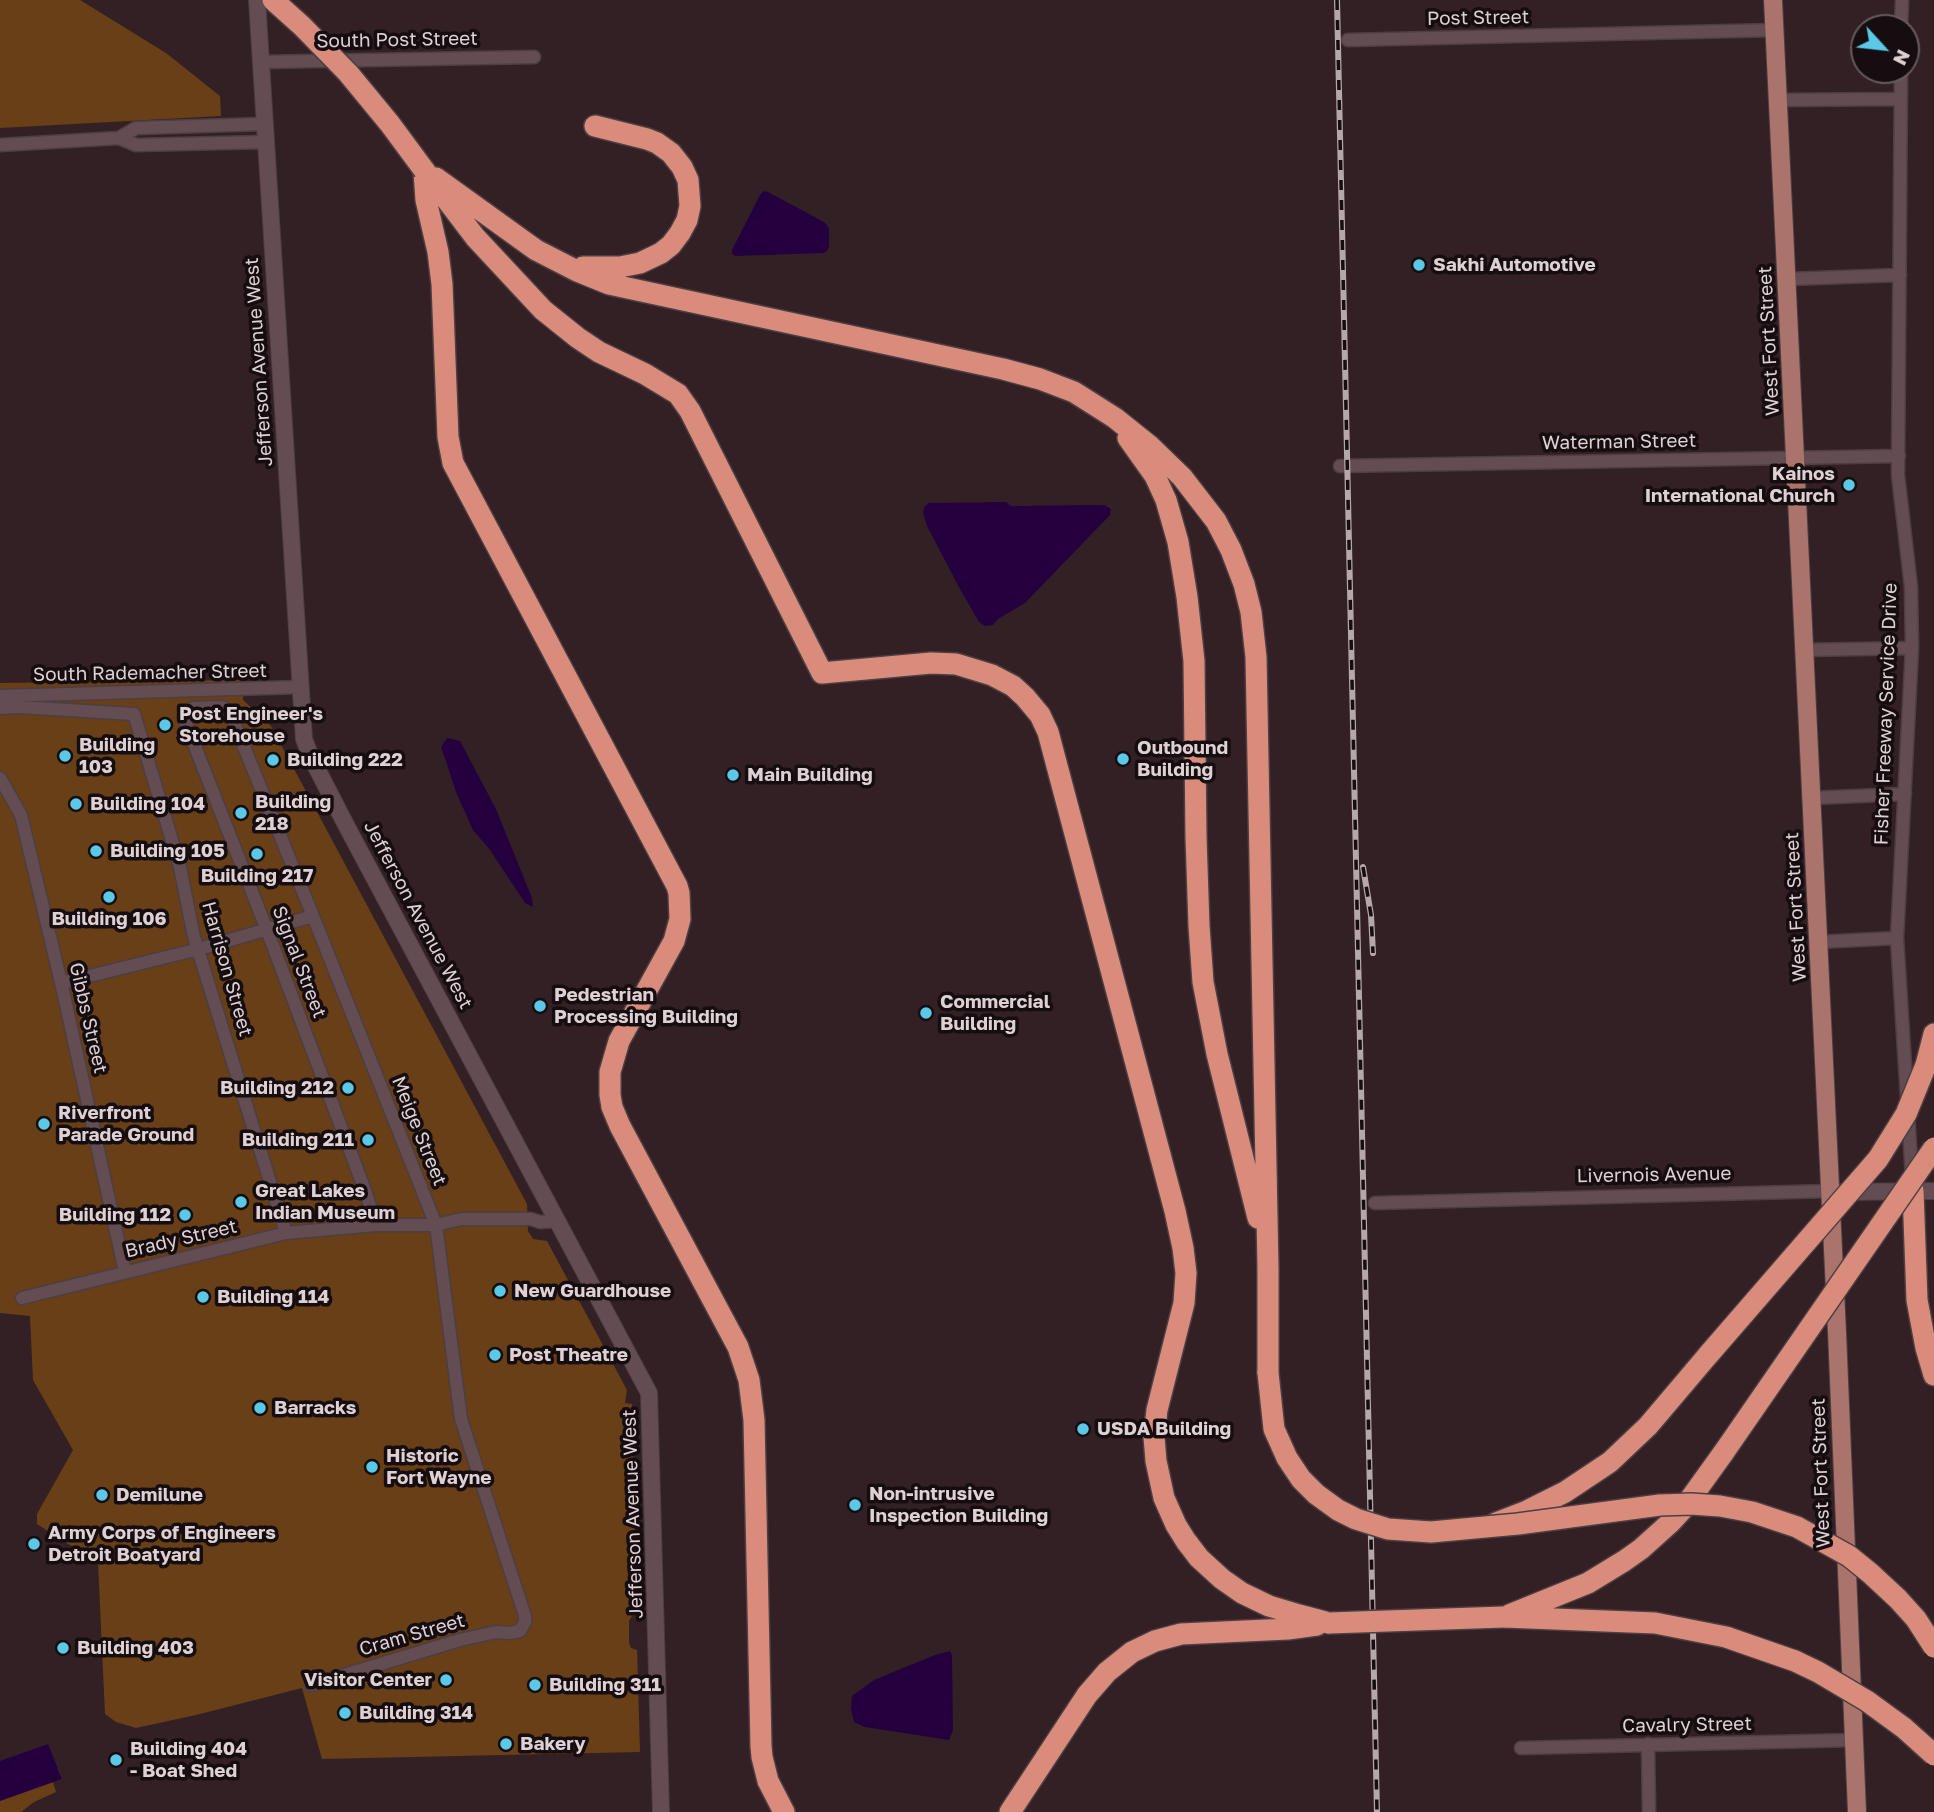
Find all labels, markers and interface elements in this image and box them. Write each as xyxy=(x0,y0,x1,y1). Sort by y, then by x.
street label: Post Street xyxy=(1427,6,1529,30)
north arrow xyxy=(1850,14,1920,84)
street label: South Post Street xyxy=(316,27,478,53)
text: N xyxy=(1889,46,1916,70)
place label: Sakhi Automotive xyxy=(1433,254,1596,276)
street label: Jefferson Avenue West xyxy=(240,257,278,467)
marker: Sakhi Automotive xyxy=(1411,257,1427,273)
street label: West Fort Street xyxy=(1754,266,1784,416)
street label: Waterman Street xyxy=(1542,429,1696,455)
place label: Kainos International Church xyxy=(1645,463,1835,507)
marker: Kainos International Church xyxy=(1841,477,1857,493)
street label: Fisher Freeway Service Drive xyxy=(1870,582,1902,846)
street label: South Rademacher Street xyxy=(33,660,267,686)
place label: Post Engineer's Storehouse xyxy=(179,703,323,747)
marker: Post Engineer's Storehouse xyxy=(157,717,173,733)
place label: Building 103 xyxy=(79,734,155,778)
place label: Outbound Building xyxy=(1137,737,1228,781)
marker: Building 103 xyxy=(57,748,73,764)
place label: Building 222 xyxy=(287,749,403,771)
marker: Outbound Building xyxy=(1115,751,1131,767)
marker: Building 222 xyxy=(265,752,281,768)
place label: Main Building xyxy=(747,764,873,786)
marker: Main Building xyxy=(725,767,741,783)
place label: Building 218 xyxy=(255,791,331,835)
place label: Building 104 xyxy=(90,793,205,815)
marker: Building 104 xyxy=(68,796,84,812)
marker: Building 218 xyxy=(233,805,249,821)
street label: Jefferson Avenue West xyxy=(359,817,477,1013)
street label: West Fort Street xyxy=(1781,832,1811,982)
place label: Building 105 xyxy=(110,840,225,862)
marker: Building 105 xyxy=(88,843,104,859)
marker: Building 217 xyxy=(249,846,265,862)
place label: Building 217 xyxy=(201,865,313,887)
marker: Building 106 xyxy=(101,889,117,905)
street label: Harrison Street xyxy=(197,899,257,1039)
street label: Signal Street xyxy=(267,903,331,1021)
place label: Building 106 xyxy=(51,908,167,930)
street label: Gibbs Street xyxy=(64,960,112,1076)
place label: Pedestrian Processing Building xyxy=(554,984,738,1028)
place label: Commercial Building xyxy=(940,991,1050,1035)
marker: Pedestrian Processing Building xyxy=(532,998,548,1014)
marker: Commercial Building xyxy=(918,1005,934,1021)
street label: Meige Street xyxy=(387,1073,451,1189)
place label: Building 212 xyxy=(220,1077,334,1099)
marker: Building 212 xyxy=(340,1080,356,1096)
place label: Riverfront Parade Ground xyxy=(58,1102,194,1146)
marker: Riverfront Parade Ground xyxy=(36,1116,52,1132)
place label: Building 211 xyxy=(242,1129,354,1151)
marker: Building 211 xyxy=(360,1132,376,1148)
street label: Livernois Avenue xyxy=(1576,1162,1732,1188)
place label: Great Lakes Indian Museum xyxy=(255,1180,395,1224)
marker: Great Lakes Indian Museum xyxy=(233,1194,249,1210)
place label: Building 112 xyxy=(59,1204,171,1226)
marker: Building 112 xyxy=(177,1207,193,1223)
street label: Brady Street xyxy=(123,1215,239,1263)
place label: New Guardhouse xyxy=(514,1280,671,1302)
marker: New Guardhouse xyxy=(492,1283,508,1299)
place label: Building 114 xyxy=(217,1286,329,1308)
marker: Building 114 xyxy=(195,1289,211,1305)
place label: Post Theatre xyxy=(509,1344,628,1366)
marker: Post Theatre xyxy=(487,1347,503,1363)
place label: Barracks xyxy=(274,1397,356,1419)
street label: West Fort Street xyxy=(1807,1398,1835,1548)
marker: Barracks xyxy=(252,1400,268,1416)
street label: Jefferson Avenue West xyxy=(618,1409,648,1619)
place label: USDA Building xyxy=(1097,1418,1231,1440)
marker: USDA Building xyxy=(1075,1421,1091,1437)
place label: Historic Fort Wayne xyxy=(386,1445,492,1489)
marker: Historic Fort Wayne xyxy=(364,1459,380,1475)
place label: Non-intrusive Inspection Building xyxy=(869,1483,1048,1527)
place label: Demilune xyxy=(116,1484,203,1506)
marker: Demilune xyxy=(94,1487,110,1503)
marker: Non-intrusive Inspection Building xyxy=(847,1497,863,1513)
place label: Army Corps of Engineers Detroit Boatyard xyxy=(48,1522,276,1566)
marker: Army Corps of Engineers Detroit Boatyard xyxy=(26,1536,42,1552)
street label: Cram Street xyxy=(357,1609,467,1661)
place label: Building 403 xyxy=(77,1637,194,1659)
marker: Building 403 xyxy=(55,1640,71,1656)
place label: Visitor Center xyxy=(304,1669,432,1691)
marker: Visitor Center xyxy=(438,1672,454,1688)
place label: Building 311 xyxy=(549,1674,661,1696)
marker: Building 311 xyxy=(527,1677,543,1693)
place label: Building 314 xyxy=(359,1702,473,1724)
marker: Building 314 xyxy=(337,1705,353,1721)
street label: Cavalry Street xyxy=(1622,1712,1752,1738)
place label: Bakery xyxy=(520,1733,586,1755)
marker: Bakery xyxy=(498,1736,514,1752)
place label: Building 404 - Boat Shed xyxy=(130,1738,247,1782)
marker: Building 404 - Boat Shed xyxy=(108,1752,124,1768)

